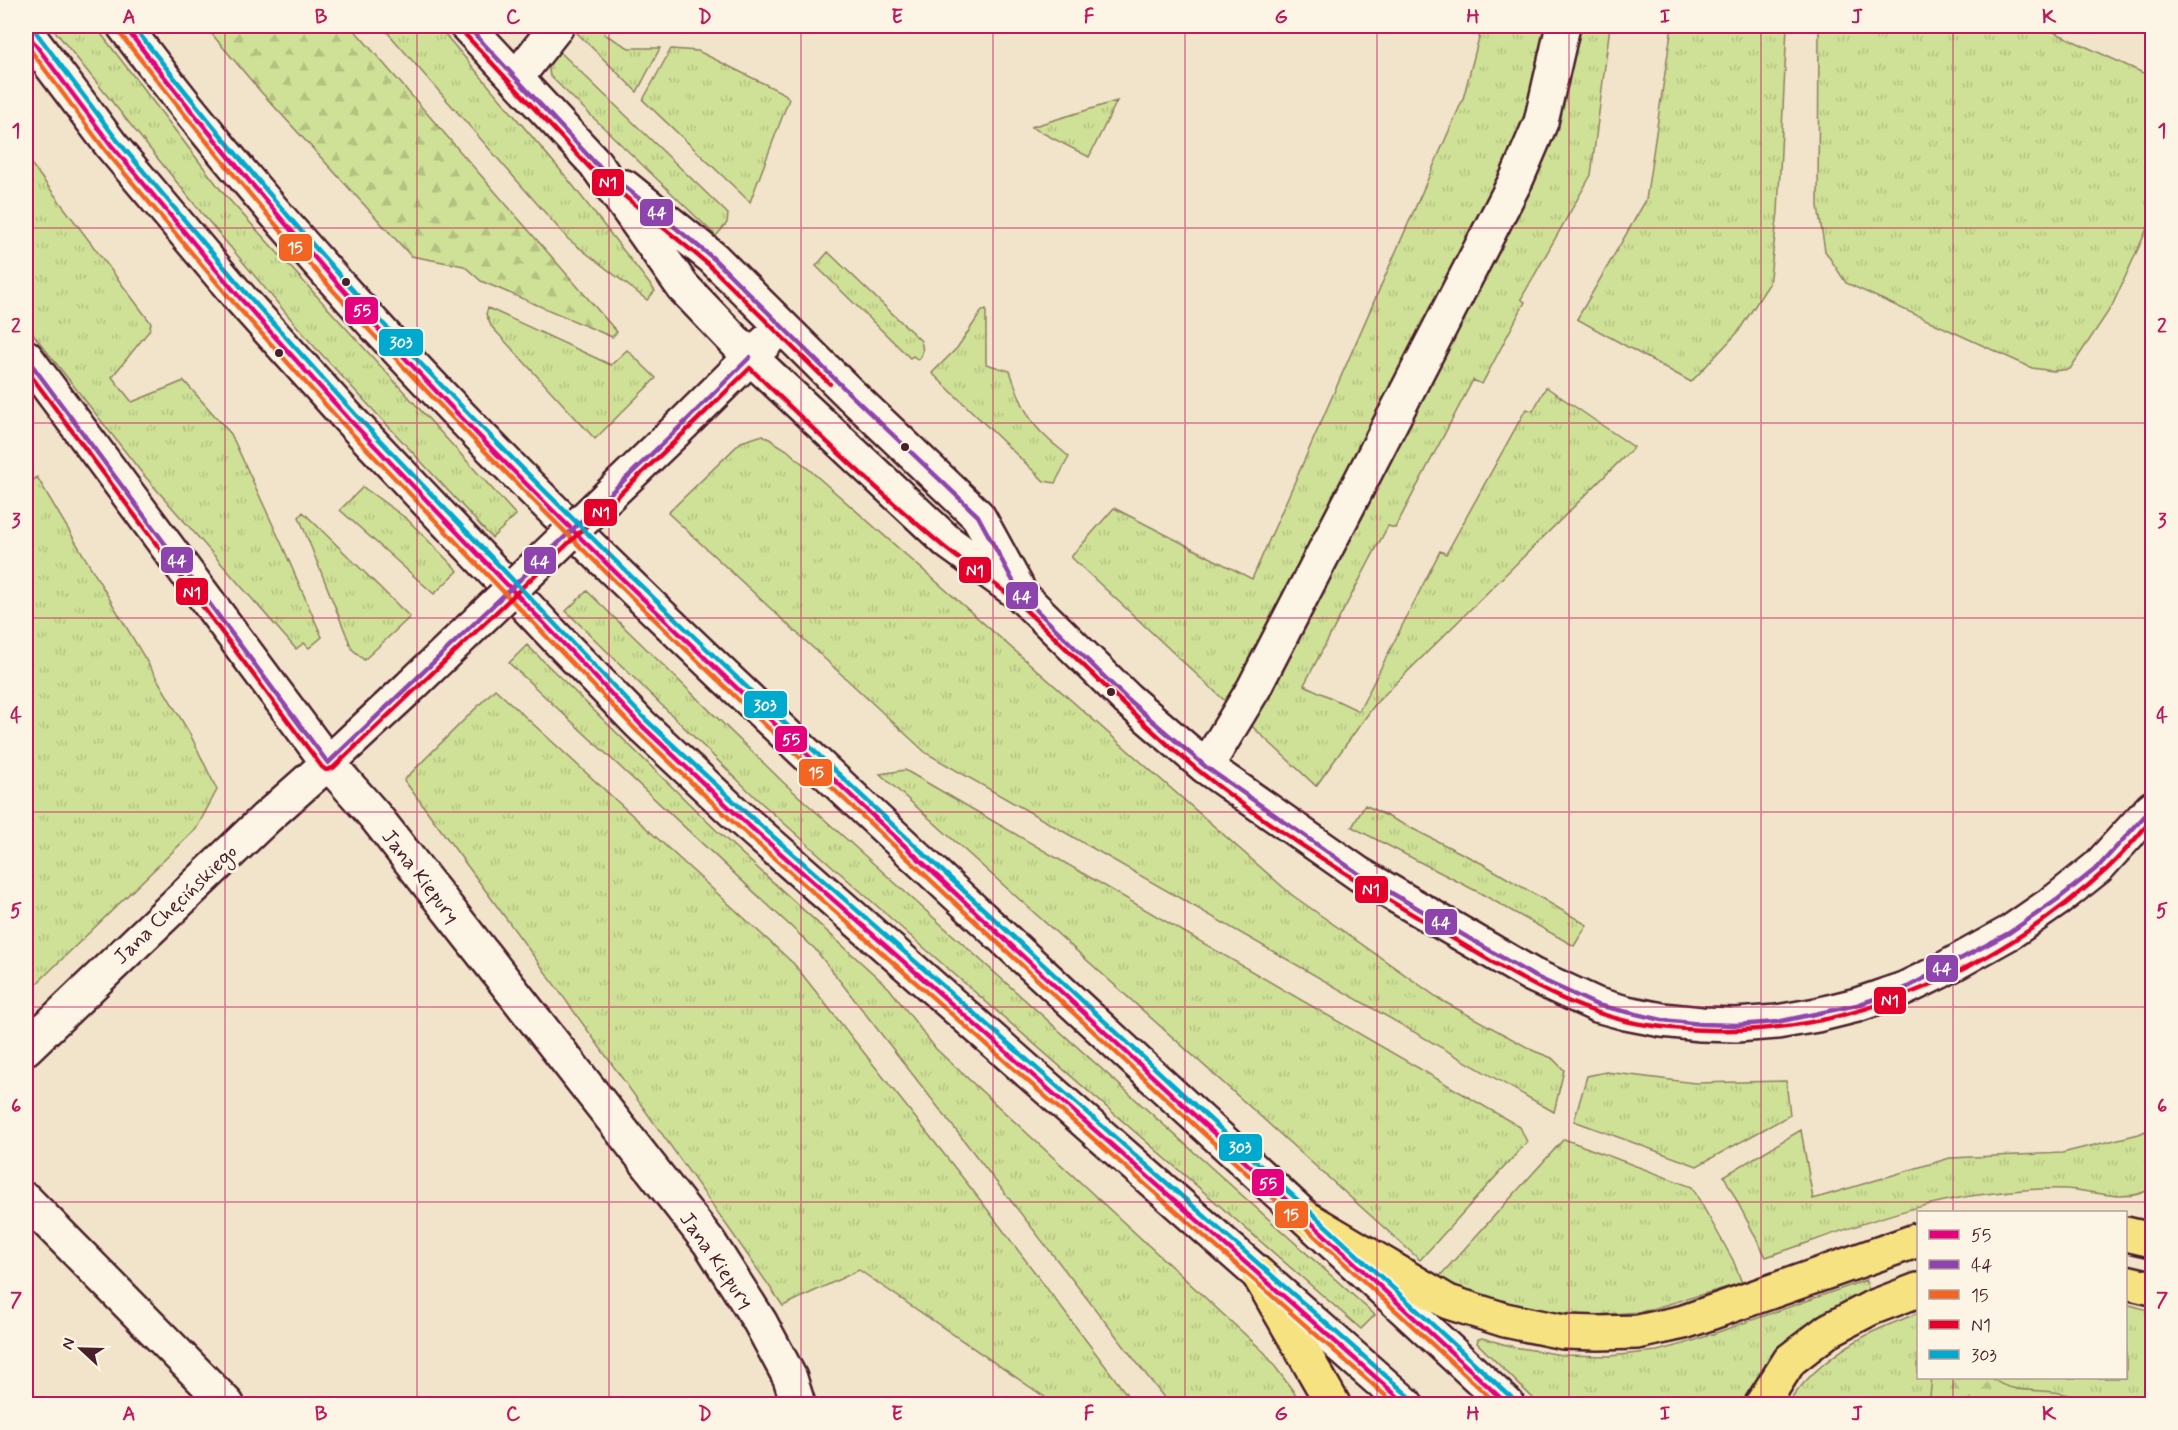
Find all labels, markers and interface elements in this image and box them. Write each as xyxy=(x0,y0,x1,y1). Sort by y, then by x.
text: A xyxy=(122,4,136,31)
text: B xyxy=(315,4,328,31)
text: C xyxy=(506,4,521,31)
text: D xyxy=(698,4,712,31)
text: E xyxy=(891,4,903,31)
text: F xyxy=(1084,4,1095,31)
text: G xyxy=(1274,4,1288,31)
text: H xyxy=(1466,4,1480,31)
text: I xyxy=(1660,4,1670,31)
text: J xyxy=(1851,4,1863,31)
text: K xyxy=(2042,4,2057,31)
text: 1 xyxy=(12,118,20,145)
text: 1 xyxy=(2158,118,2166,145)
line badge: N1 xyxy=(591,168,625,197)
text: N1 xyxy=(599,173,617,194)
line badge: 44 xyxy=(639,198,674,227)
text: 44 xyxy=(647,203,667,224)
line badge: 15 xyxy=(278,233,313,262)
text: 15 xyxy=(287,238,303,259)
unlabelled marker xyxy=(340,276,352,288)
line badge: 55 xyxy=(344,296,379,325)
text: 55 xyxy=(353,301,372,322)
text: 2 xyxy=(11,313,21,340)
text: 2 xyxy=(2157,313,2167,340)
line badge: 303 xyxy=(378,328,424,357)
text: 303 xyxy=(390,333,413,354)
unlabelled marker xyxy=(273,347,285,359)
unlabelled marker xyxy=(899,441,911,453)
line badge: N1 xyxy=(583,498,618,527)
text: N1 xyxy=(592,503,610,524)
text: 3 xyxy=(11,508,21,535)
text: 3 xyxy=(2157,508,2167,535)
line badge: 44 xyxy=(160,546,194,574)
line badge: 44 xyxy=(523,546,557,575)
text: 44 xyxy=(167,551,187,572)
text: 44 xyxy=(530,552,550,573)
line badge: N1 xyxy=(958,556,992,584)
text: N1 xyxy=(966,561,984,582)
line badge: N1 xyxy=(175,577,209,606)
line badge: 44 xyxy=(1005,581,1039,610)
text: N1 xyxy=(183,583,201,604)
text: 44 xyxy=(1012,587,1032,608)
unlabelled marker xyxy=(1105,686,1117,698)
line badge: 303 xyxy=(743,690,788,719)
text: 303 xyxy=(754,696,777,717)
text: 4 xyxy=(10,703,22,730)
text: 4 xyxy=(2156,703,2168,730)
line badge: 55 xyxy=(774,725,808,753)
text: 55 xyxy=(782,730,801,751)
line badge: 15 xyxy=(798,758,833,787)
text: 15 xyxy=(808,763,824,784)
street label: Jana Kiepury xyxy=(375,824,466,929)
street label: Jana Chęcińskiego xyxy=(108,838,244,972)
line badge: N1 xyxy=(1354,875,1389,904)
text: N1 xyxy=(1362,880,1380,901)
text: 5 xyxy=(10,898,22,925)
text: 5 xyxy=(2156,898,2168,925)
line badge: 44 xyxy=(1424,908,1458,936)
text: 44 xyxy=(1431,913,1451,934)
line badge: 44 xyxy=(1925,954,1959,983)
text: 44 xyxy=(1932,959,1952,980)
line badge: N1 xyxy=(1873,986,1907,1015)
text: N1 xyxy=(1881,991,1899,1012)
text: 6 xyxy=(11,1093,21,1120)
text: 6 xyxy=(2157,1093,2167,1120)
line badge: 303 xyxy=(1218,1133,1263,1162)
text: 303 xyxy=(1229,1138,1252,1159)
line badge: 55 xyxy=(1251,1168,1285,1197)
text: 55 xyxy=(1259,1174,1278,1195)
line badge: 15 xyxy=(1274,1200,1309,1229)
text: 15 xyxy=(1283,1205,1299,1226)
street label: Jana Kiepury xyxy=(672,1207,760,1315)
legend xyxy=(1917,1211,2127,1379)
text: 55 xyxy=(1971,1224,1991,1248)
text: 44 xyxy=(1971,1254,1992,1278)
text: 15 xyxy=(1971,1284,1989,1308)
text: 7 xyxy=(10,1287,22,1314)
text: 7 xyxy=(2156,1287,2168,1314)
text: N1 xyxy=(1971,1314,1991,1338)
north arrow xyxy=(51,1319,111,1379)
text: N xyxy=(57,1335,80,1353)
text: 303 xyxy=(1971,1344,1997,1368)
text: A xyxy=(122,1401,136,1428)
text: B xyxy=(315,1401,328,1428)
text: C xyxy=(506,1401,521,1428)
text: D xyxy=(698,1401,712,1428)
text: E xyxy=(891,1401,903,1428)
text: F xyxy=(1084,1401,1095,1428)
text: G xyxy=(1274,1401,1288,1428)
text: H xyxy=(1466,1401,1480,1428)
text: I xyxy=(1660,1401,1670,1428)
text: J xyxy=(1851,1401,1863,1428)
text: K xyxy=(2042,1401,2057,1428)

